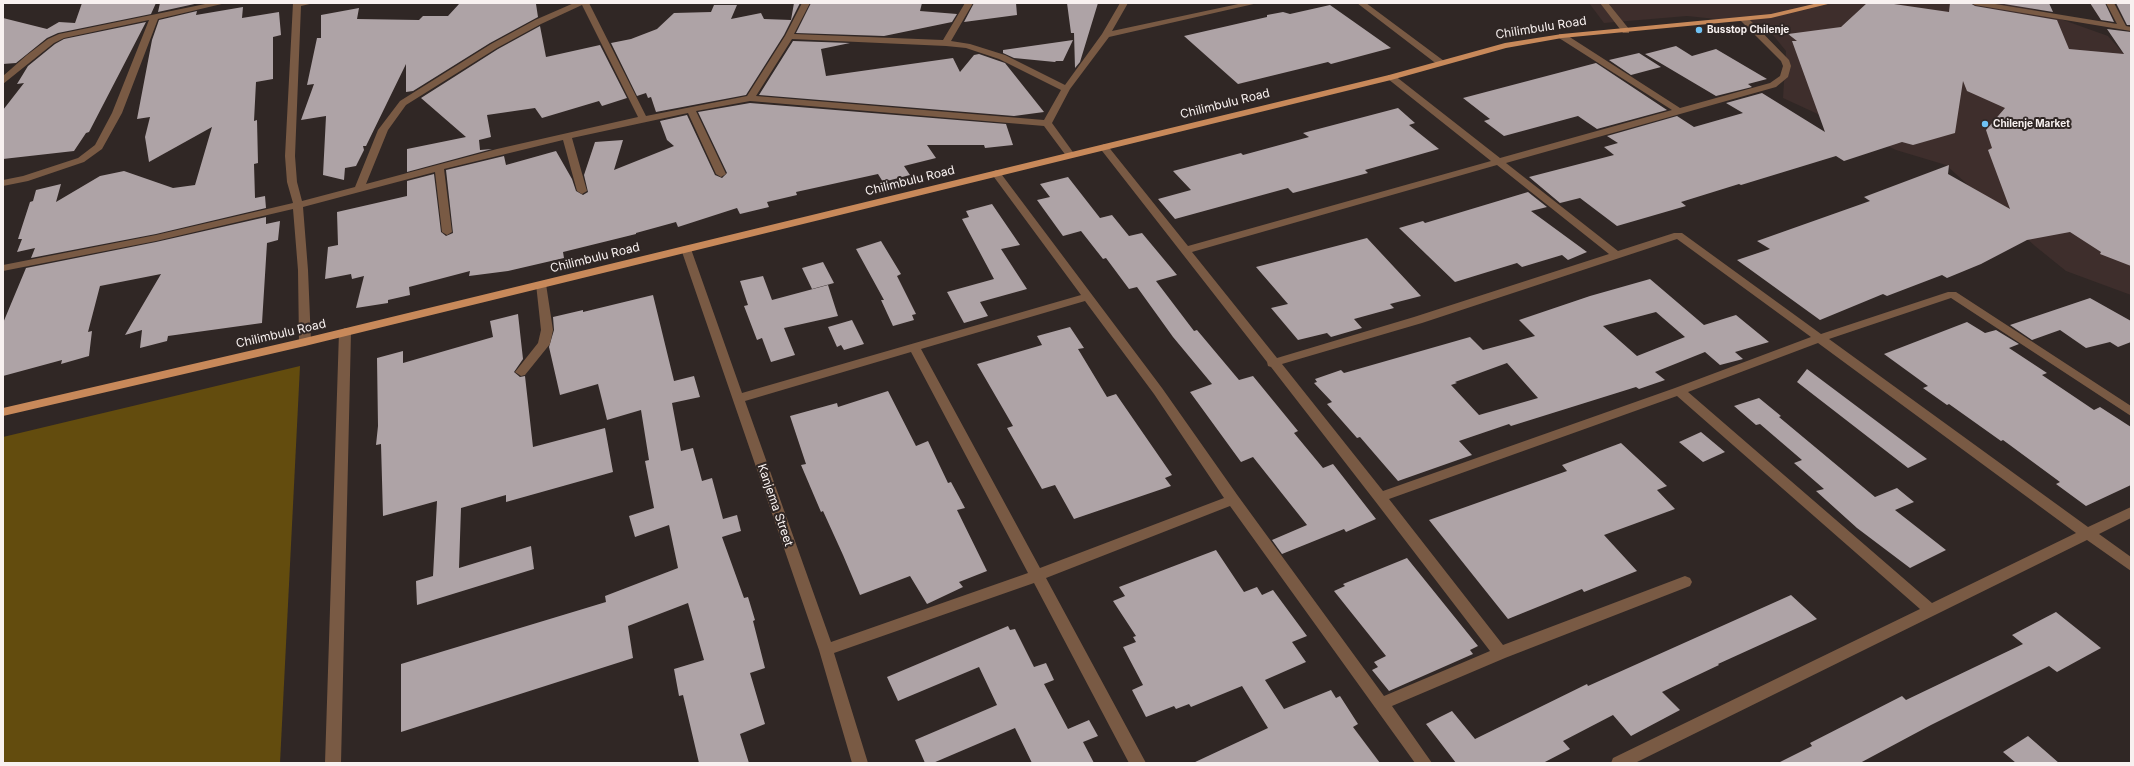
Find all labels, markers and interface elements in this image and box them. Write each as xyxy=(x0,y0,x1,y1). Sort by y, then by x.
street label: Chilimbulu Road xyxy=(1495,14,1587,42)
place label: Busstop Chilenje xyxy=(1707,24,1789,36)
marker: Busstop Chilenje xyxy=(1694,25,1704,35)
street label: Chilimbulu Road xyxy=(1179,86,1271,122)
place label: Chilenje Market xyxy=(1993,118,2070,130)
marker: Chilenje Market xyxy=(1980,119,1990,129)
street label: Chilimbulu Road xyxy=(864,163,956,199)
street label: Chilimbulu Road xyxy=(549,240,641,276)
street label: Chilimbulu Road xyxy=(235,317,327,351)
street label: Kanjema Street xyxy=(754,462,796,548)

